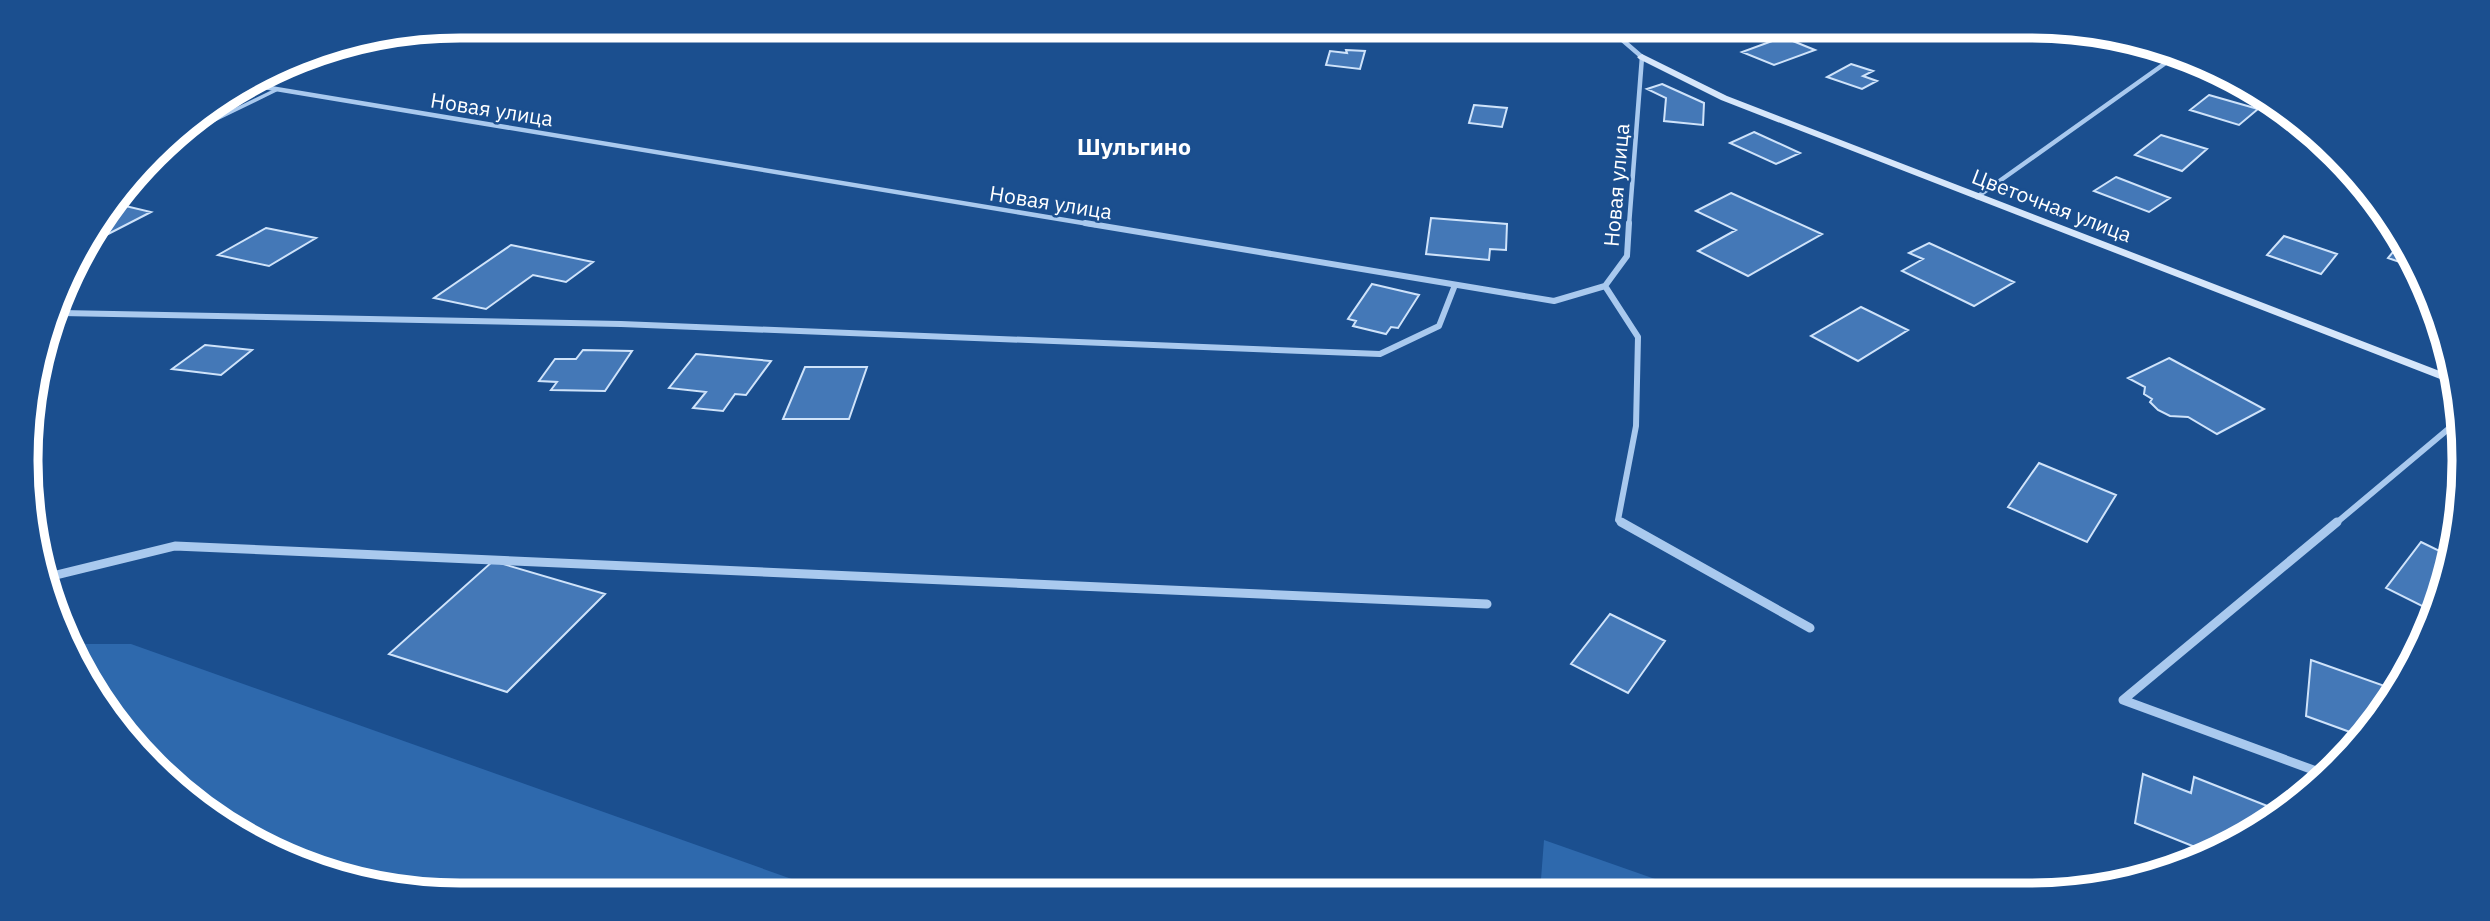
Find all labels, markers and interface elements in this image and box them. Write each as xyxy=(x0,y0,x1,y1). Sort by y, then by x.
street label: Новая улица xyxy=(429,85,555,133)
street label: Новая улица xyxy=(1597,122,1635,248)
district label: Шульгино xyxy=(1077,131,1191,161)
street label: Цветочная улица xyxy=(1968,162,2136,248)
street label: Новая улица xyxy=(988,178,1114,226)

